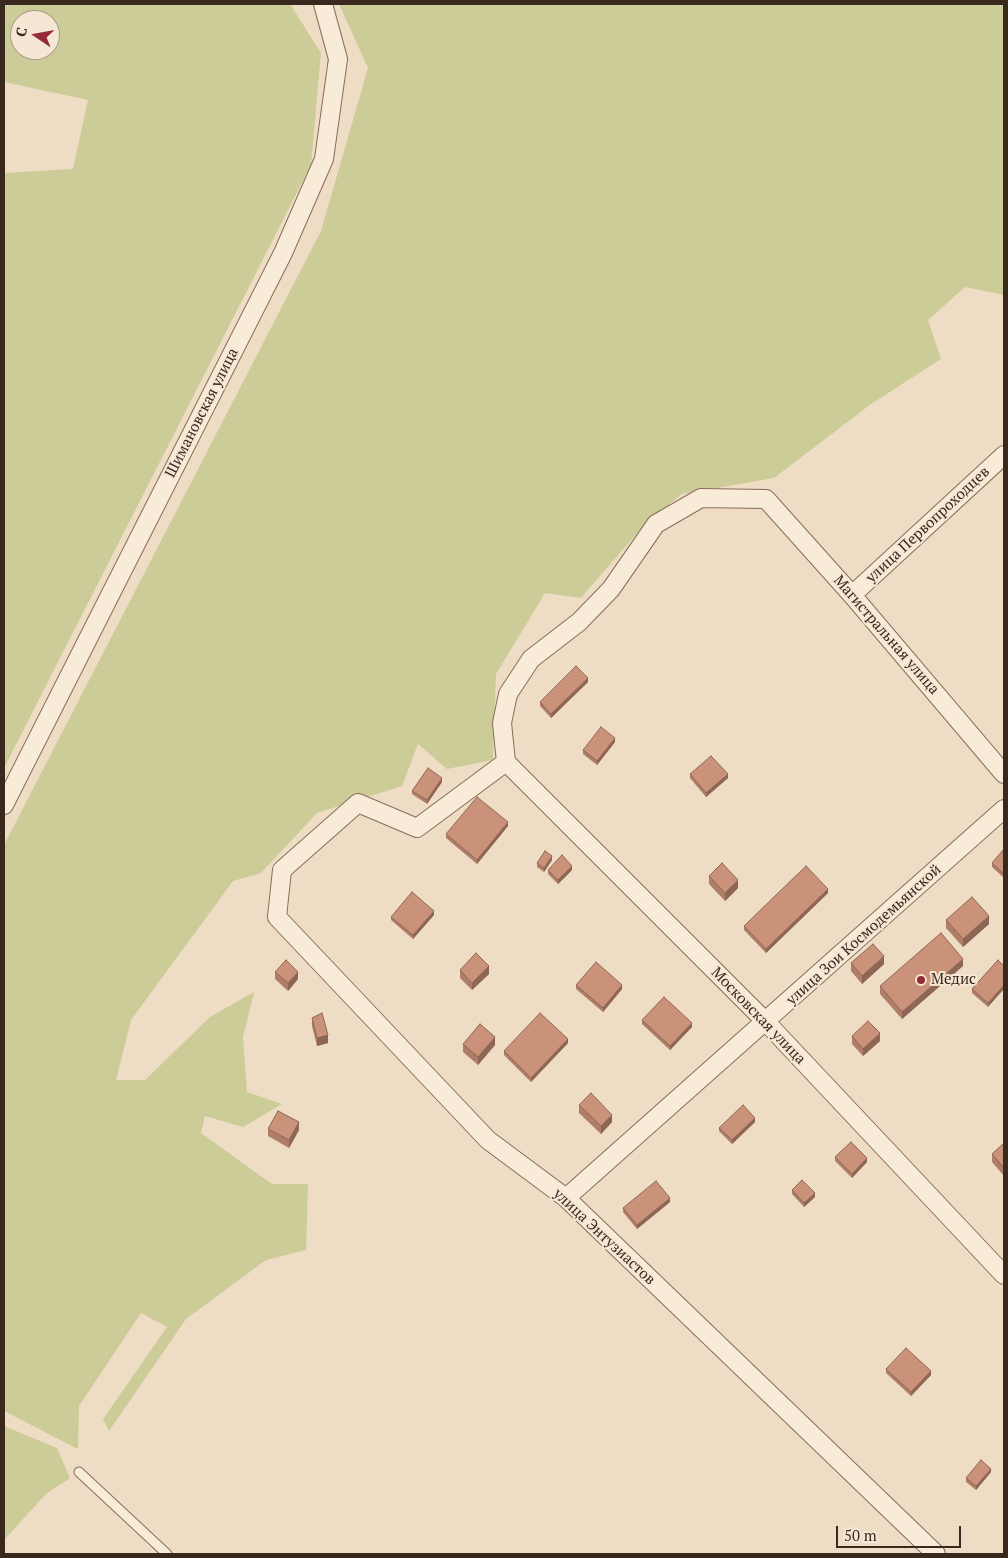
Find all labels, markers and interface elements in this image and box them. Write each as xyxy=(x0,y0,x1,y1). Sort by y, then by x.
north arrow xyxy=(10,10,60,60)
text: С xyxy=(11,26,31,38)
street label: Шимановская улица xyxy=(162,345,242,481)
street label: улица Первопроходцев xyxy=(862,463,994,587)
street label: Магистральная улица xyxy=(829,572,943,698)
street label: улица Зои Космодемьянской xyxy=(783,861,945,1009)
street label: Московская улица xyxy=(707,964,809,1068)
place label: Медис xyxy=(931,971,976,989)
marker: Медис xyxy=(915,974,927,986)
street label: улица Энтузиастов xyxy=(549,1185,659,1289)
scale bar xyxy=(838,1516,963,1548)
text: 50 m xyxy=(844,1525,877,1545)

